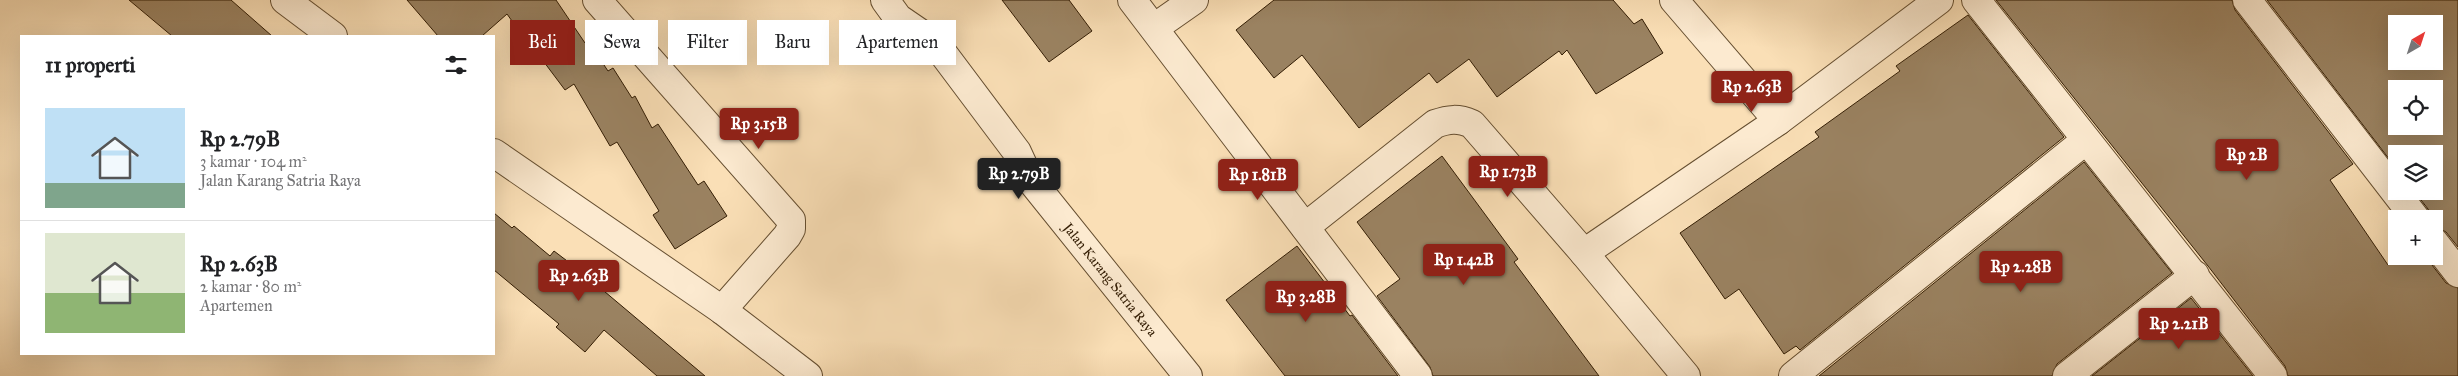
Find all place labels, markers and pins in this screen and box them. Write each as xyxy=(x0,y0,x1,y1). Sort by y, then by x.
pin: Rp 2.63B xyxy=(1700,70,1804,113)
pin: Rp 3.15B xyxy=(707,108,811,150)
pin: Rp 2B xyxy=(2212,138,2282,181)
pin: Rp 1.73B xyxy=(1456,156,1560,198)
pin: Rp 2.79B xyxy=(967,158,1071,200)
pin: Rp 1.81B xyxy=(1206,158,1310,201)
pin: Rp 1.42B xyxy=(1412,244,1516,286)
pin: Rp 2.28B xyxy=(1969,250,2073,293)
pin: Rp 2.63B xyxy=(527,260,631,302)
pin: Rp 3.28B xyxy=(1254,280,1358,323)
pin: Rp 2.21B xyxy=(2127,308,2231,350)

